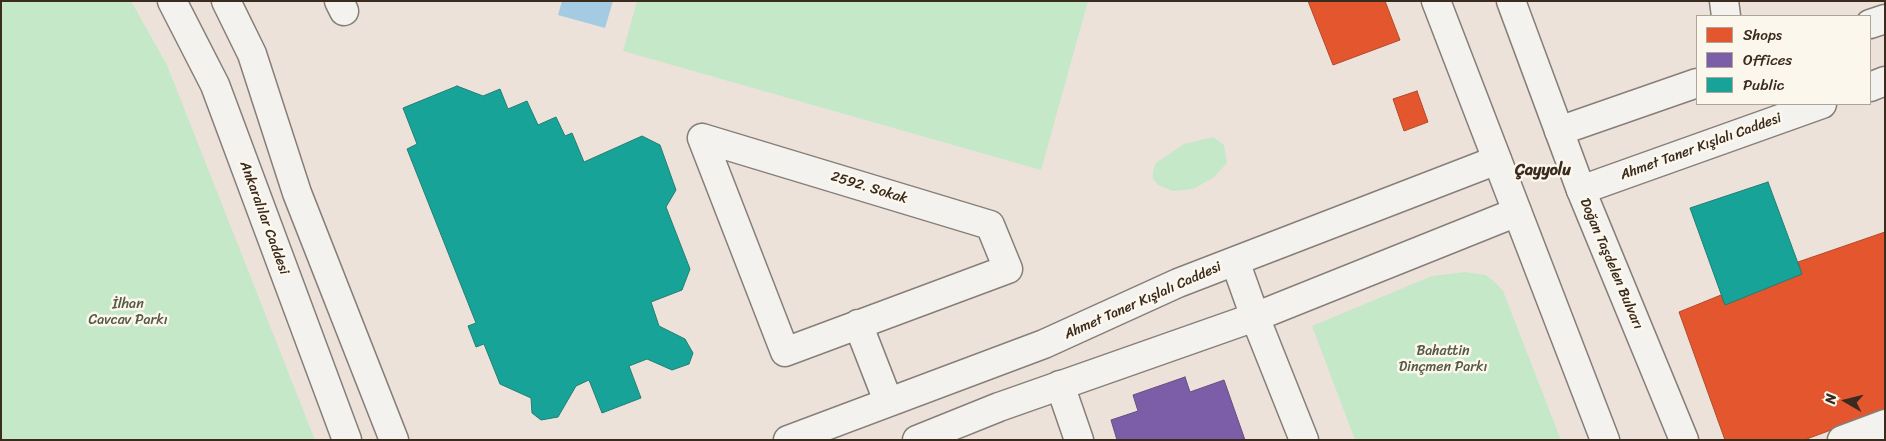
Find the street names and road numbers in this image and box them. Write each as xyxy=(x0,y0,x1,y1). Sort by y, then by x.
street label: Ahmet Taner Kışlalı Caddesi xyxy=(1618,110,1784,184)
street label: Ankaralılar Caddesi xyxy=(236,159,292,277)
street label: 2592. Sokak xyxy=(829,168,909,208)
street label: Doğan Taşdelen Bulvarı xyxy=(1576,196,1646,332)
street label: Ahmet Taner Kışlalı Caddesi xyxy=(1062,259,1224,343)

